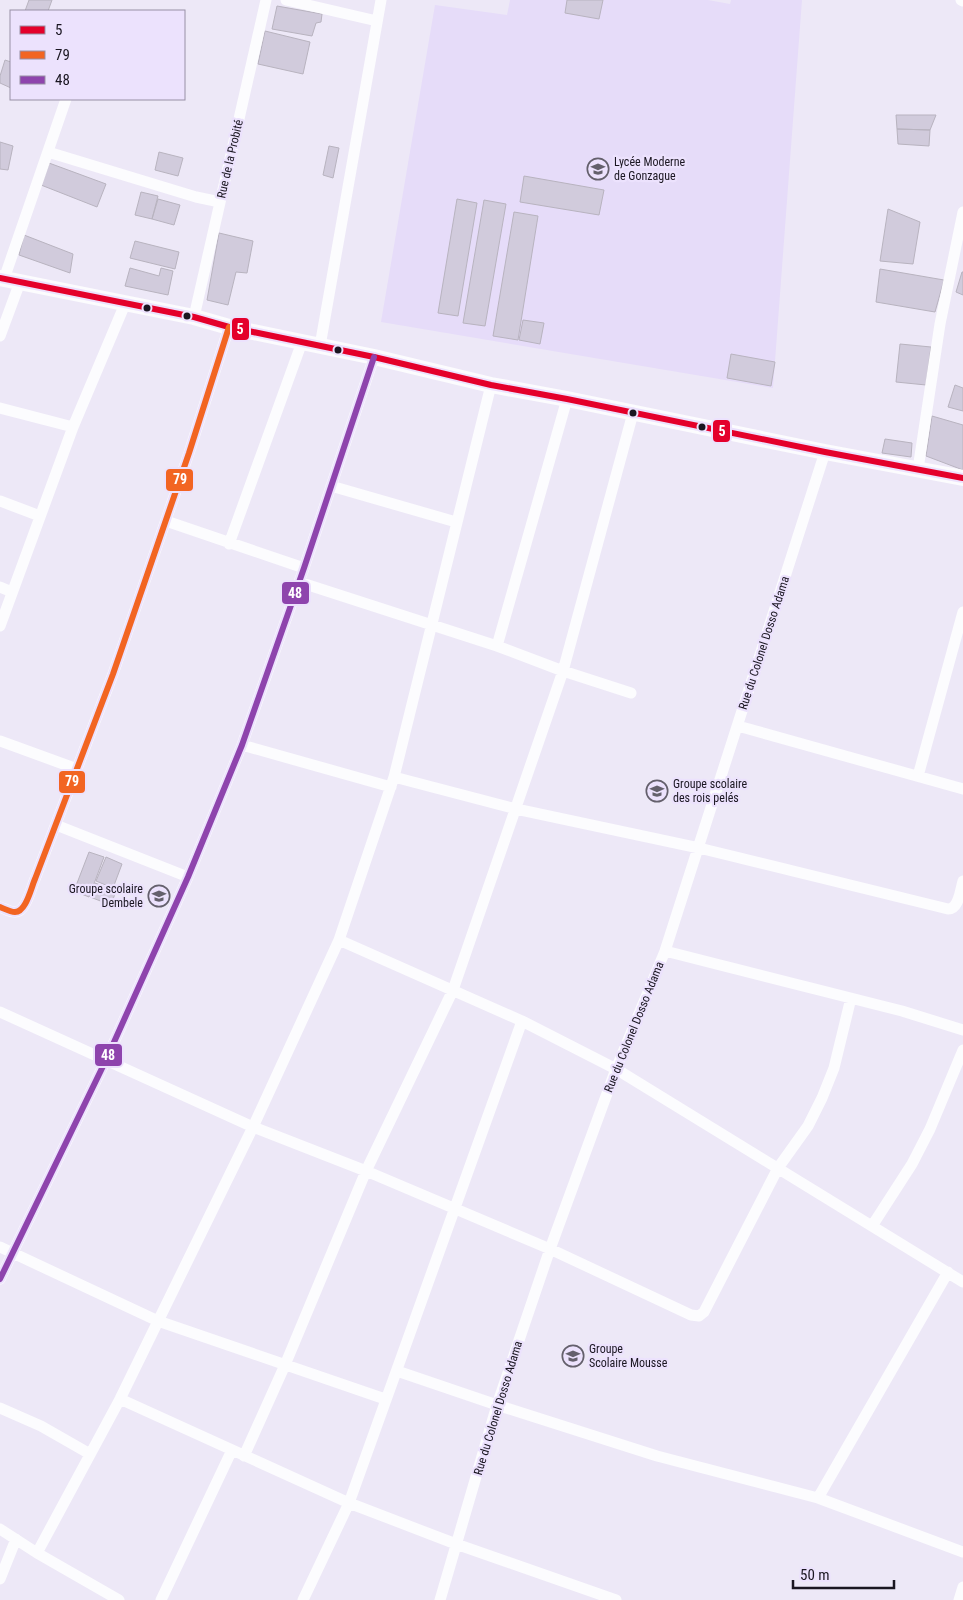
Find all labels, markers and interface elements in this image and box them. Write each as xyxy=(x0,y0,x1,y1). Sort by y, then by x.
legend xyxy=(10,10,185,100)
text: 5 xyxy=(55,21,62,39)
text: 79 xyxy=(55,46,70,64)
text: 48 xyxy=(55,71,70,89)
street label: Rue de la Probité xyxy=(214,118,246,200)
place label: Lycée Moderne de Gonzague xyxy=(614,155,686,183)
school or university icon: Lycée Moderne de Gonzague xyxy=(586,157,610,181)
unlabelled marker xyxy=(142,303,152,313)
unlabelled marker xyxy=(182,311,192,321)
line badge: 5 xyxy=(231,317,250,341)
text: 5 xyxy=(236,321,244,337)
unlabelled marker xyxy=(333,345,343,355)
unlabelled marker xyxy=(628,408,638,418)
line badge: 5 xyxy=(712,419,731,443)
unlabelled marker xyxy=(697,422,707,432)
text: 5 xyxy=(718,423,726,439)
line badge: 79 xyxy=(165,468,194,492)
text: 79 xyxy=(173,471,187,487)
street label: Rue du Colonel Dosso Adama xyxy=(736,574,792,712)
line badge: 48 xyxy=(281,581,310,605)
text: 48 xyxy=(288,585,302,601)
line badge: 79 xyxy=(58,770,86,794)
text: 79 xyxy=(65,773,79,789)
place label: Groupe scolaire des rois pelés xyxy=(673,777,748,805)
school or university icon: Groupe scolaire des rois pelés xyxy=(645,779,669,803)
place label: Groupe scolaire Dembele xyxy=(69,882,143,910)
school or university icon: Groupe scolaire Dembele xyxy=(147,884,171,908)
street label: Rue du Colonel Dosso Adama xyxy=(601,959,667,1094)
line badge: 48 xyxy=(94,1043,123,1067)
text: 48 xyxy=(101,1047,115,1063)
street label: Rue du Colonel Dosso Adama xyxy=(471,1339,525,1477)
place label: Groupe Scolaire Mousse xyxy=(589,1342,668,1370)
school or university icon: Groupe Scolaire Mousse xyxy=(561,1344,585,1368)
scale bar xyxy=(793,1558,894,1590)
text: 50 m xyxy=(800,1566,830,1584)

